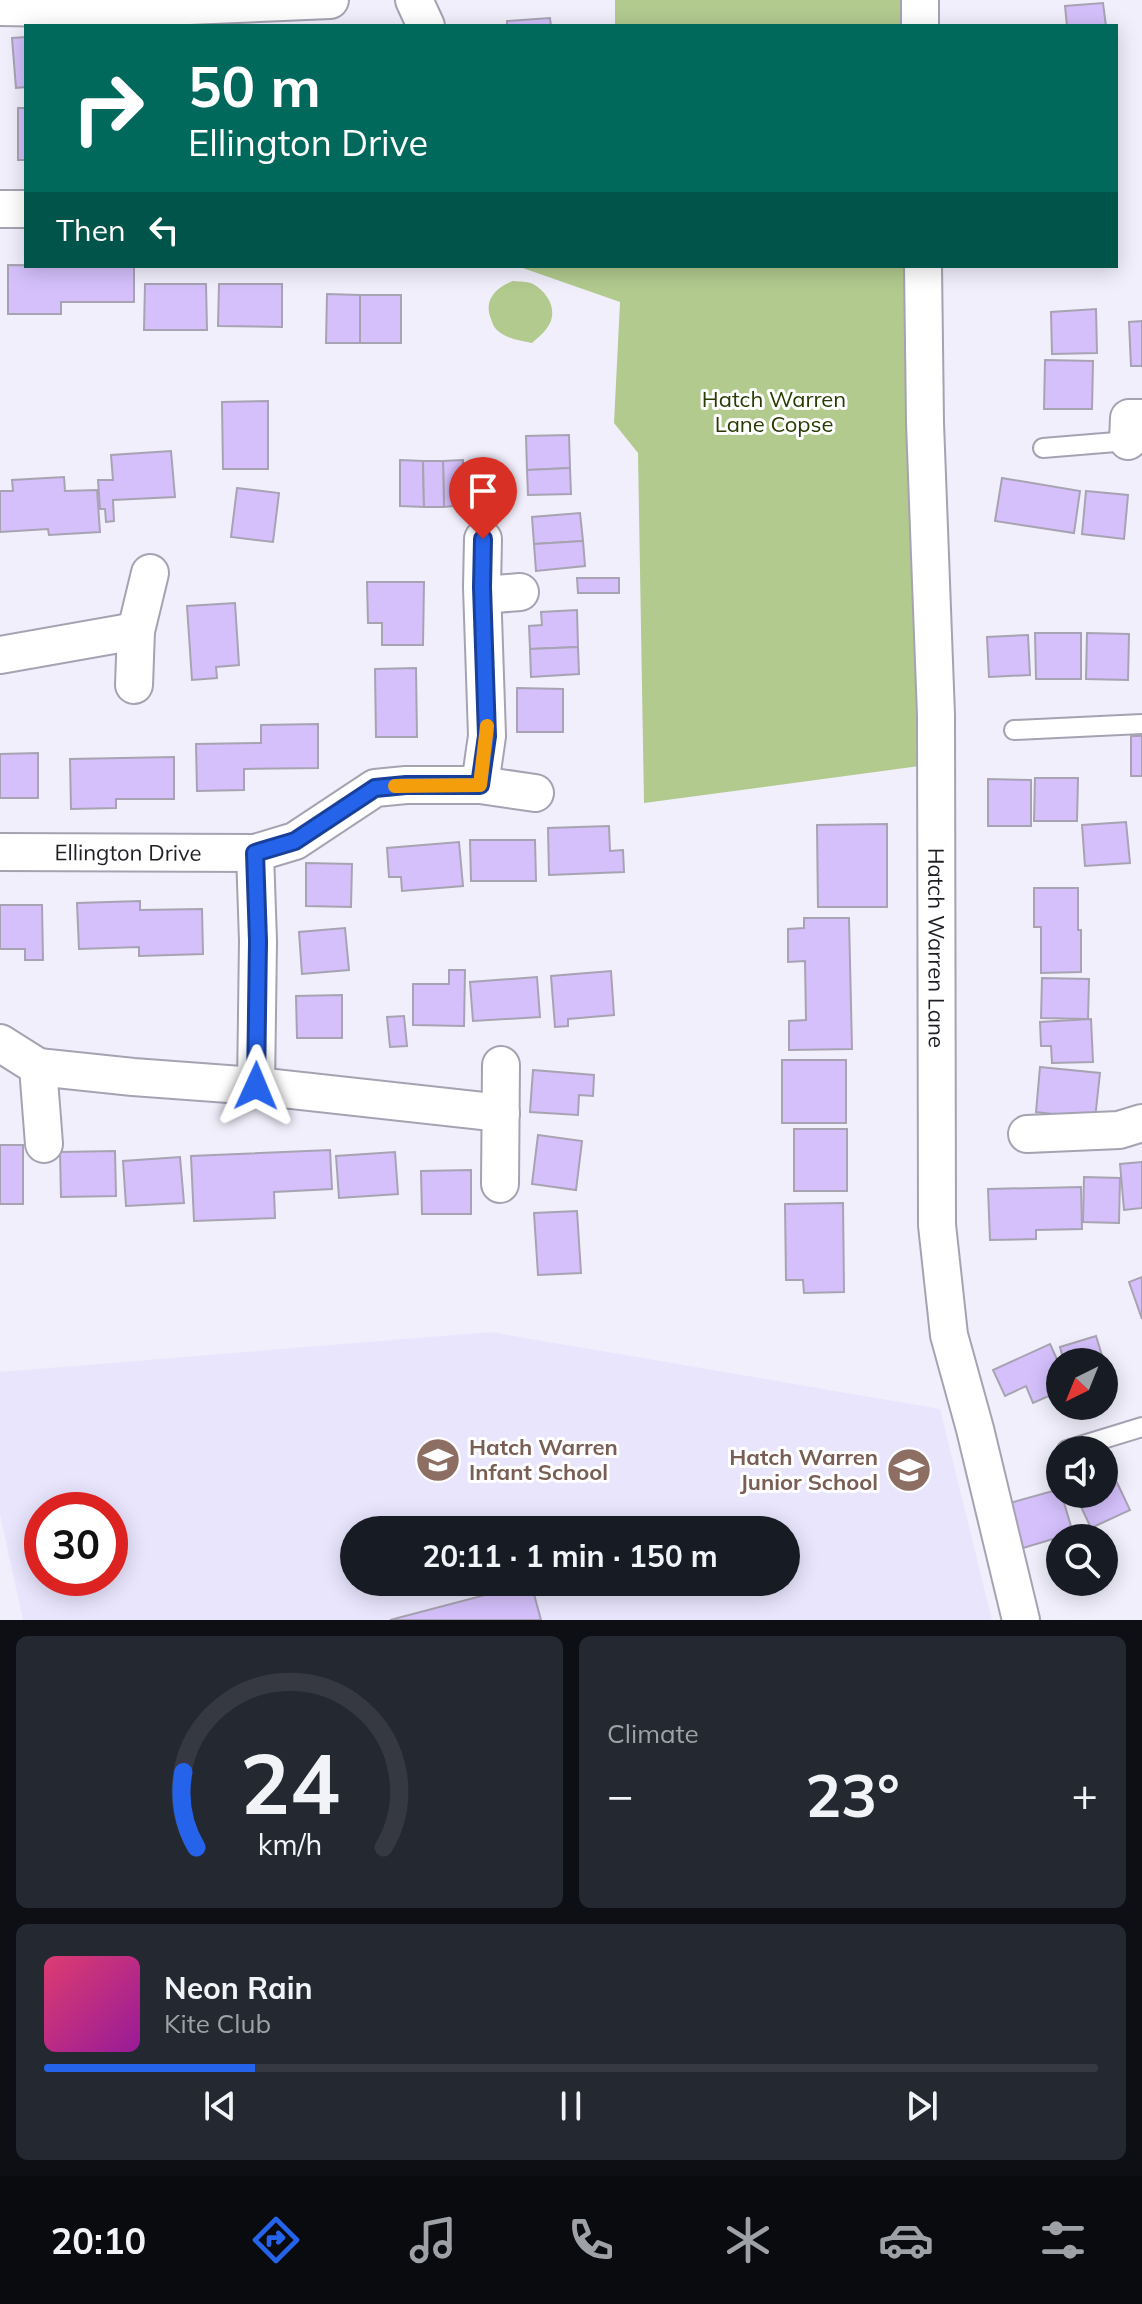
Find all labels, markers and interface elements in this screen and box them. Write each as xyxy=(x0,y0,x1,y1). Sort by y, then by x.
text: 50 m xyxy=(188,51,321,121)
icon: right xyxy=(56,56,160,160)
text: Ellington Drive xyxy=(188,120,428,165)
icon: left xyxy=(142,208,186,252)
text: Then xyxy=(56,211,126,249)
park label: Hatch Warren Lane Copse xyxy=(702,385,846,438)
pin xyxy=(449,457,517,539)
icon: arrive xyxy=(461,469,505,513)
street label: Ellington Drive xyxy=(55,838,201,867)
street label: Hatch Warren Lane xyxy=(922,848,951,1048)
position arrow xyxy=(214,1044,298,1128)
north arrow xyxy=(1046,1348,1118,1420)
map controls xyxy=(1046,1348,1118,1596)
place label: Hatch Warren Infant School xyxy=(469,1433,618,1486)
school or university icon: Hatch Warren Infant School xyxy=(414,1436,462,1484)
button: sound xyxy=(1046,1436,1118,1508)
place label: Hatch Warren Junior School xyxy=(729,1443,878,1496)
school or university icon: Hatch Warren Junior School xyxy=(885,1446,933,1494)
speed limit sign: 30 xyxy=(24,1492,128,1596)
button: search xyxy=(1046,1524,1118,1596)
text: 20:11 · 1 min · 150 m xyxy=(422,1537,718,1575)
text: Climate xyxy=(607,1717,699,1750)
text: 24 xyxy=(240,1730,339,1835)
text: 23° xyxy=(805,1757,900,1832)
text: − xyxy=(607,1767,633,1822)
text: + xyxy=(1072,1767,1098,1822)
text: km/h xyxy=(257,1826,322,1862)
text: Neon Rain xyxy=(164,1969,313,2007)
text: Kite Club xyxy=(164,2007,271,2040)
icon: previous xyxy=(198,2084,242,2128)
icon: pause xyxy=(549,2084,593,2128)
icon: next xyxy=(900,2084,944,2128)
icon: directions xyxy=(248,2212,304,2268)
icon: music xyxy=(405,2212,461,2268)
icon: phone xyxy=(563,2212,619,2268)
icon: climate xyxy=(720,2212,776,2268)
icon: car xyxy=(878,2212,934,2268)
icon: filters xyxy=(1035,2212,1091,2268)
text: 20:10 xyxy=(51,2218,146,2263)

